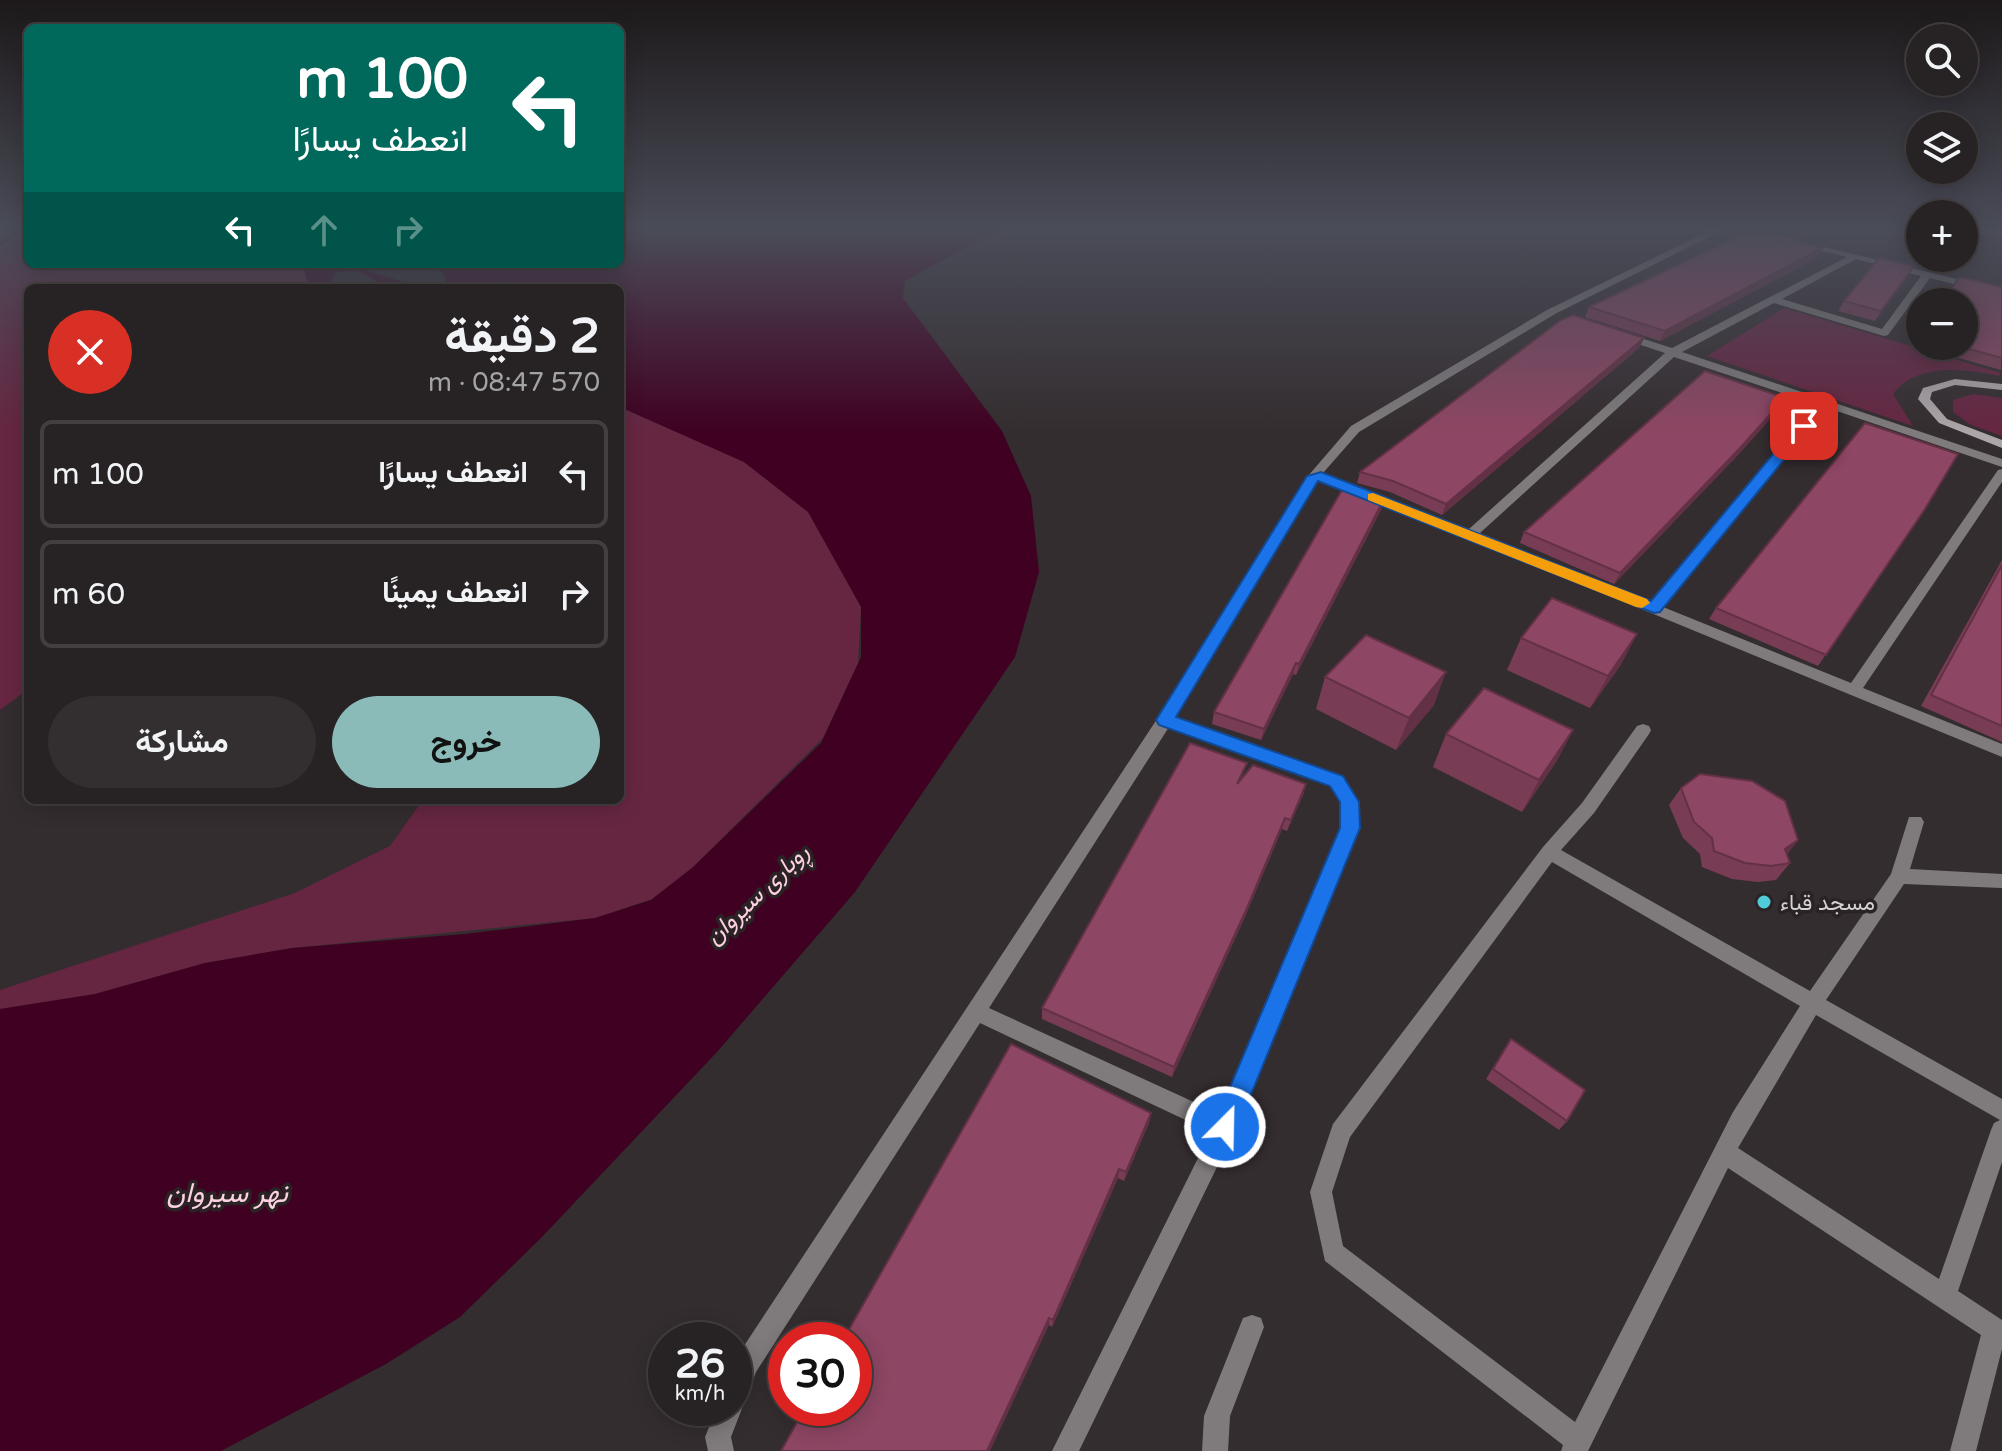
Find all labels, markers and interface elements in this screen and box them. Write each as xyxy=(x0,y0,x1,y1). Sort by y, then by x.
map controls xyxy=(1906,24,1978,360)
button: search xyxy=(1906,24,1978,96)
text: 100 m xyxy=(297,46,468,113)
icon: left xyxy=(496,56,600,160)
button: layers xyxy=(1906,112,1978,184)
text: انعطف يسارًا xyxy=(292,118,468,161)
button: + xyxy=(1906,200,1978,272)
icon: left xyxy=(218,208,262,252)
icon: ahead xyxy=(302,208,346,252)
icon: right xyxy=(386,208,430,252)
button: − xyxy=(1906,288,1978,360)
text: 2 دقيقة xyxy=(444,308,600,366)
button: close xyxy=(48,310,132,394)
text: 570 m · 08:47 xyxy=(428,367,600,398)
pin xyxy=(1770,392,1838,460)
icon: arrive xyxy=(1782,404,1826,448)
icon: left xyxy=(552,452,596,496)
text: انعطف يسارًا xyxy=(378,454,528,491)
text: 100 m xyxy=(52,456,144,493)
icon: right xyxy=(552,572,596,616)
text: انعطف يمينًا xyxy=(382,574,528,611)
text: 60 m xyxy=(52,576,125,613)
button: مشاركة xyxy=(48,696,316,788)
button: خروج xyxy=(332,696,600,788)
water label: ڕوباری سیروان xyxy=(699,838,819,955)
place label: مسجد قباء xyxy=(1780,890,1875,916)
marker: مسجد قباء xyxy=(1755,893,1773,911)
position arrow xyxy=(1183,1085,1267,1169)
water label: نهر سیروان xyxy=(166,1176,290,1210)
speed limit sign: 30 xyxy=(768,1322,872,1426)
text: 26 xyxy=(675,1340,725,1388)
text: km/h xyxy=(675,1382,725,1406)

